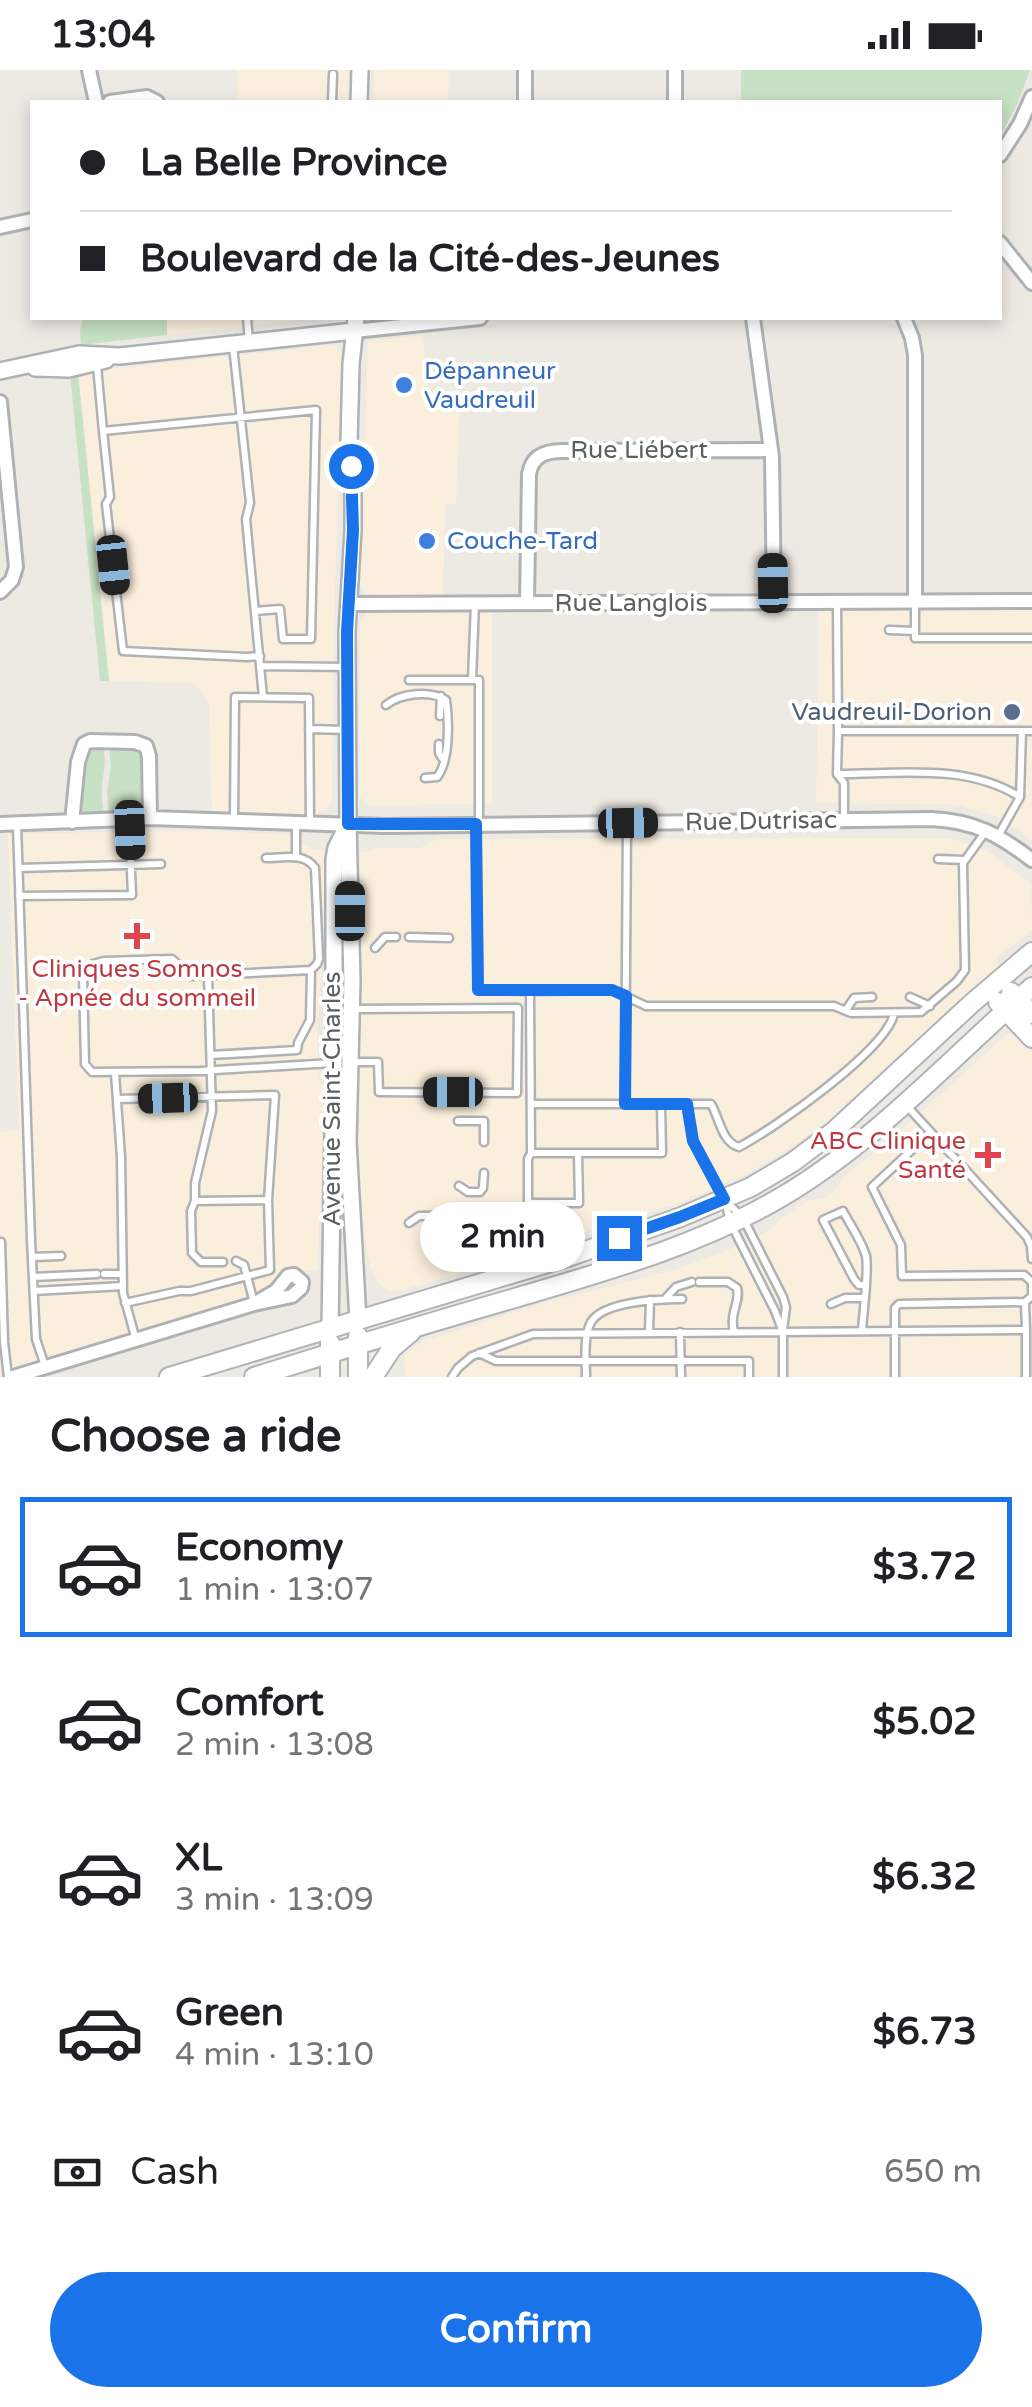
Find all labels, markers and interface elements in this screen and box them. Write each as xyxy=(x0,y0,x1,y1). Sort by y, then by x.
text: 13:04 xyxy=(50,12,155,58)
text: La Belle Province xyxy=(140,140,448,186)
text: Boulevard de la Cité-des-Jeunes xyxy=(140,236,720,282)
place label: Dépanneur Vaudreuil xyxy=(424,356,556,415)
marker: Dépanneur Vaudreuil xyxy=(393,374,415,396)
street label: Rue Liébert xyxy=(570,435,708,465)
route start xyxy=(329,444,374,489)
place label: Couche-Tard xyxy=(447,526,598,556)
marker: Couche-Tard xyxy=(416,530,438,552)
car xyxy=(95,534,131,596)
car xyxy=(757,553,789,613)
street label: Rue Langlois xyxy=(555,588,707,618)
place label: Vaudreuil-Dorion xyxy=(792,697,992,727)
marker: Vaudreuil-Dorion xyxy=(1001,701,1023,723)
car xyxy=(114,799,146,861)
street label: Rue Dutrisac xyxy=(685,805,837,837)
car xyxy=(598,807,658,839)
car xyxy=(335,881,365,941)
marker: Cliniques Somnos - Apnée du sommeil xyxy=(124,923,150,949)
place label: Cliniques Somnos - Apnée du sommeil xyxy=(18,954,256,1013)
street label: Avenue Saint-Charles xyxy=(317,972,347,1226)
car xyxy=(423,1077,483,1107)
car xyxy=(137,1082,199,1114)
place label: ABC Clinique Santé xyxy=(810,1126,966,1185)
marker: ABC Clinique Santé xyxy=(975,1142,1001,1168)
callout: 2 min xyxy=(419,1203,584,1273)
route end xyxy=(597,1216,642,1261)
text: 2 min xyxy=(460,1218,545,1256)
text: Choose a ride xyxy=(50,1410,341,1464)
icon: car xyxy=(55,1522,145,1612)
text: Economy xyxy=(175,1525,343,1571)
text: $3.72 xyxy=(872,1544,977,1590)
text: 1 min · 13:07 xyxy=(175,1571,374,1609)
icon: car xyxy=(55,1677,145,1767)
text: Comfort xyxy=(175,1680,324,1726)
text: $5.02 xyxy=(872,1699,977,1745)
text: 2 min · 13:08 xyxy=(175,1726,374,1764)
icon: car xyxy=(55,1832,145,1922)
text: XL xyxy=(175,1835,222,1881)
text: $6.32 xyxy=(872,1854,977,1900)
text: 3 min · 13:09 xyxy=(175,1881,374,1919)
icon: car xyxy=(55,1987,145,2077)
text: Green xyxy=(175,1990,284,2036)
text: $6.73 xyxy=(872,2009,977,2055)
text: 4 min · 13:10 xyxy=(175,2036,374,2074)
icon: cash xyxy=(50,2145,105,2200)
text: Cash xyxy=(130,2149,219,2195)
text: 650 m xyxy=(884,2153,982,2191)
button: Confirm xyxy=(50,2272,982,2387)

